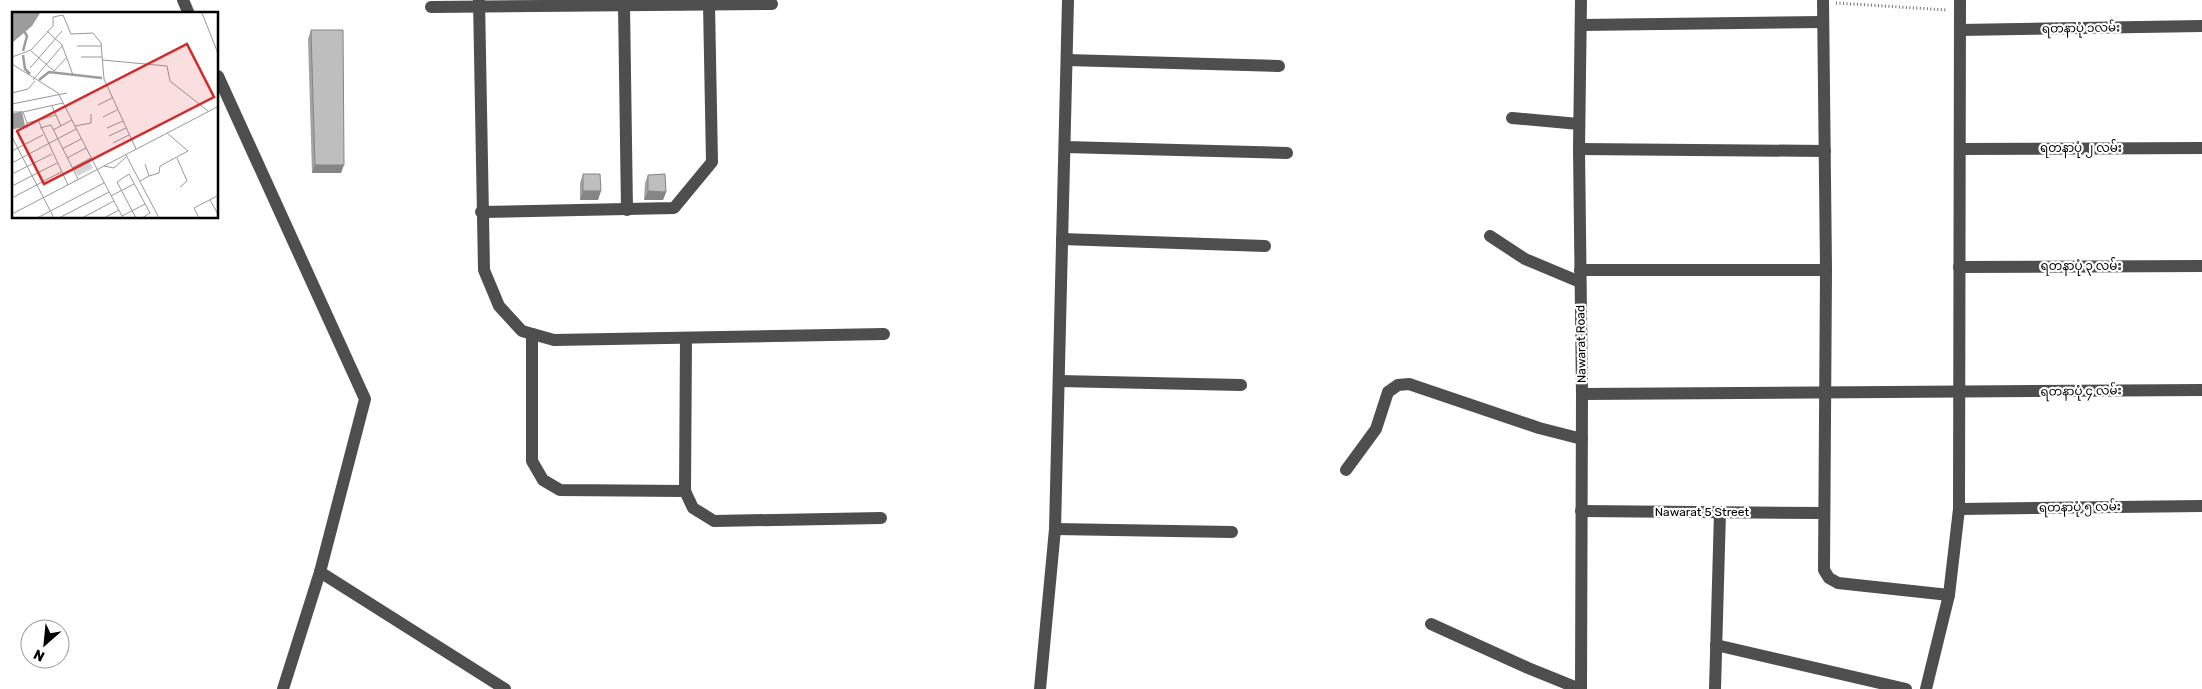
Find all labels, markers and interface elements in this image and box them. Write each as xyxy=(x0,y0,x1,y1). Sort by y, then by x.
inset map xyxy=(12,12,219,219)
street label: ရတနာပုံ ၁လမ်း xyxy=(2042,18,2120,39)
street label: ရတနာပုံ ၂ လမ်း xyxy=(2040,139,2122,158)
street label: ရတနာပုံ ၃ လမ်း xyxy=(2040,257,2122,276)
street label: Nawarat Road xyxy=(1573,305,1589,383)
street label: ရတနာပုံ ၄ လမ်း xyxy=(2040,381,2122,402)
street label: ရတနာပုံ ၅ လမ်း xyxy=(2039,497,2121,518)
street label: Nawarat 5 Street xyxy=(1655,505,1750,519)
north arrow xyxy=(20,619,70,669)
text: N xyxy=(31,645,48,665)

